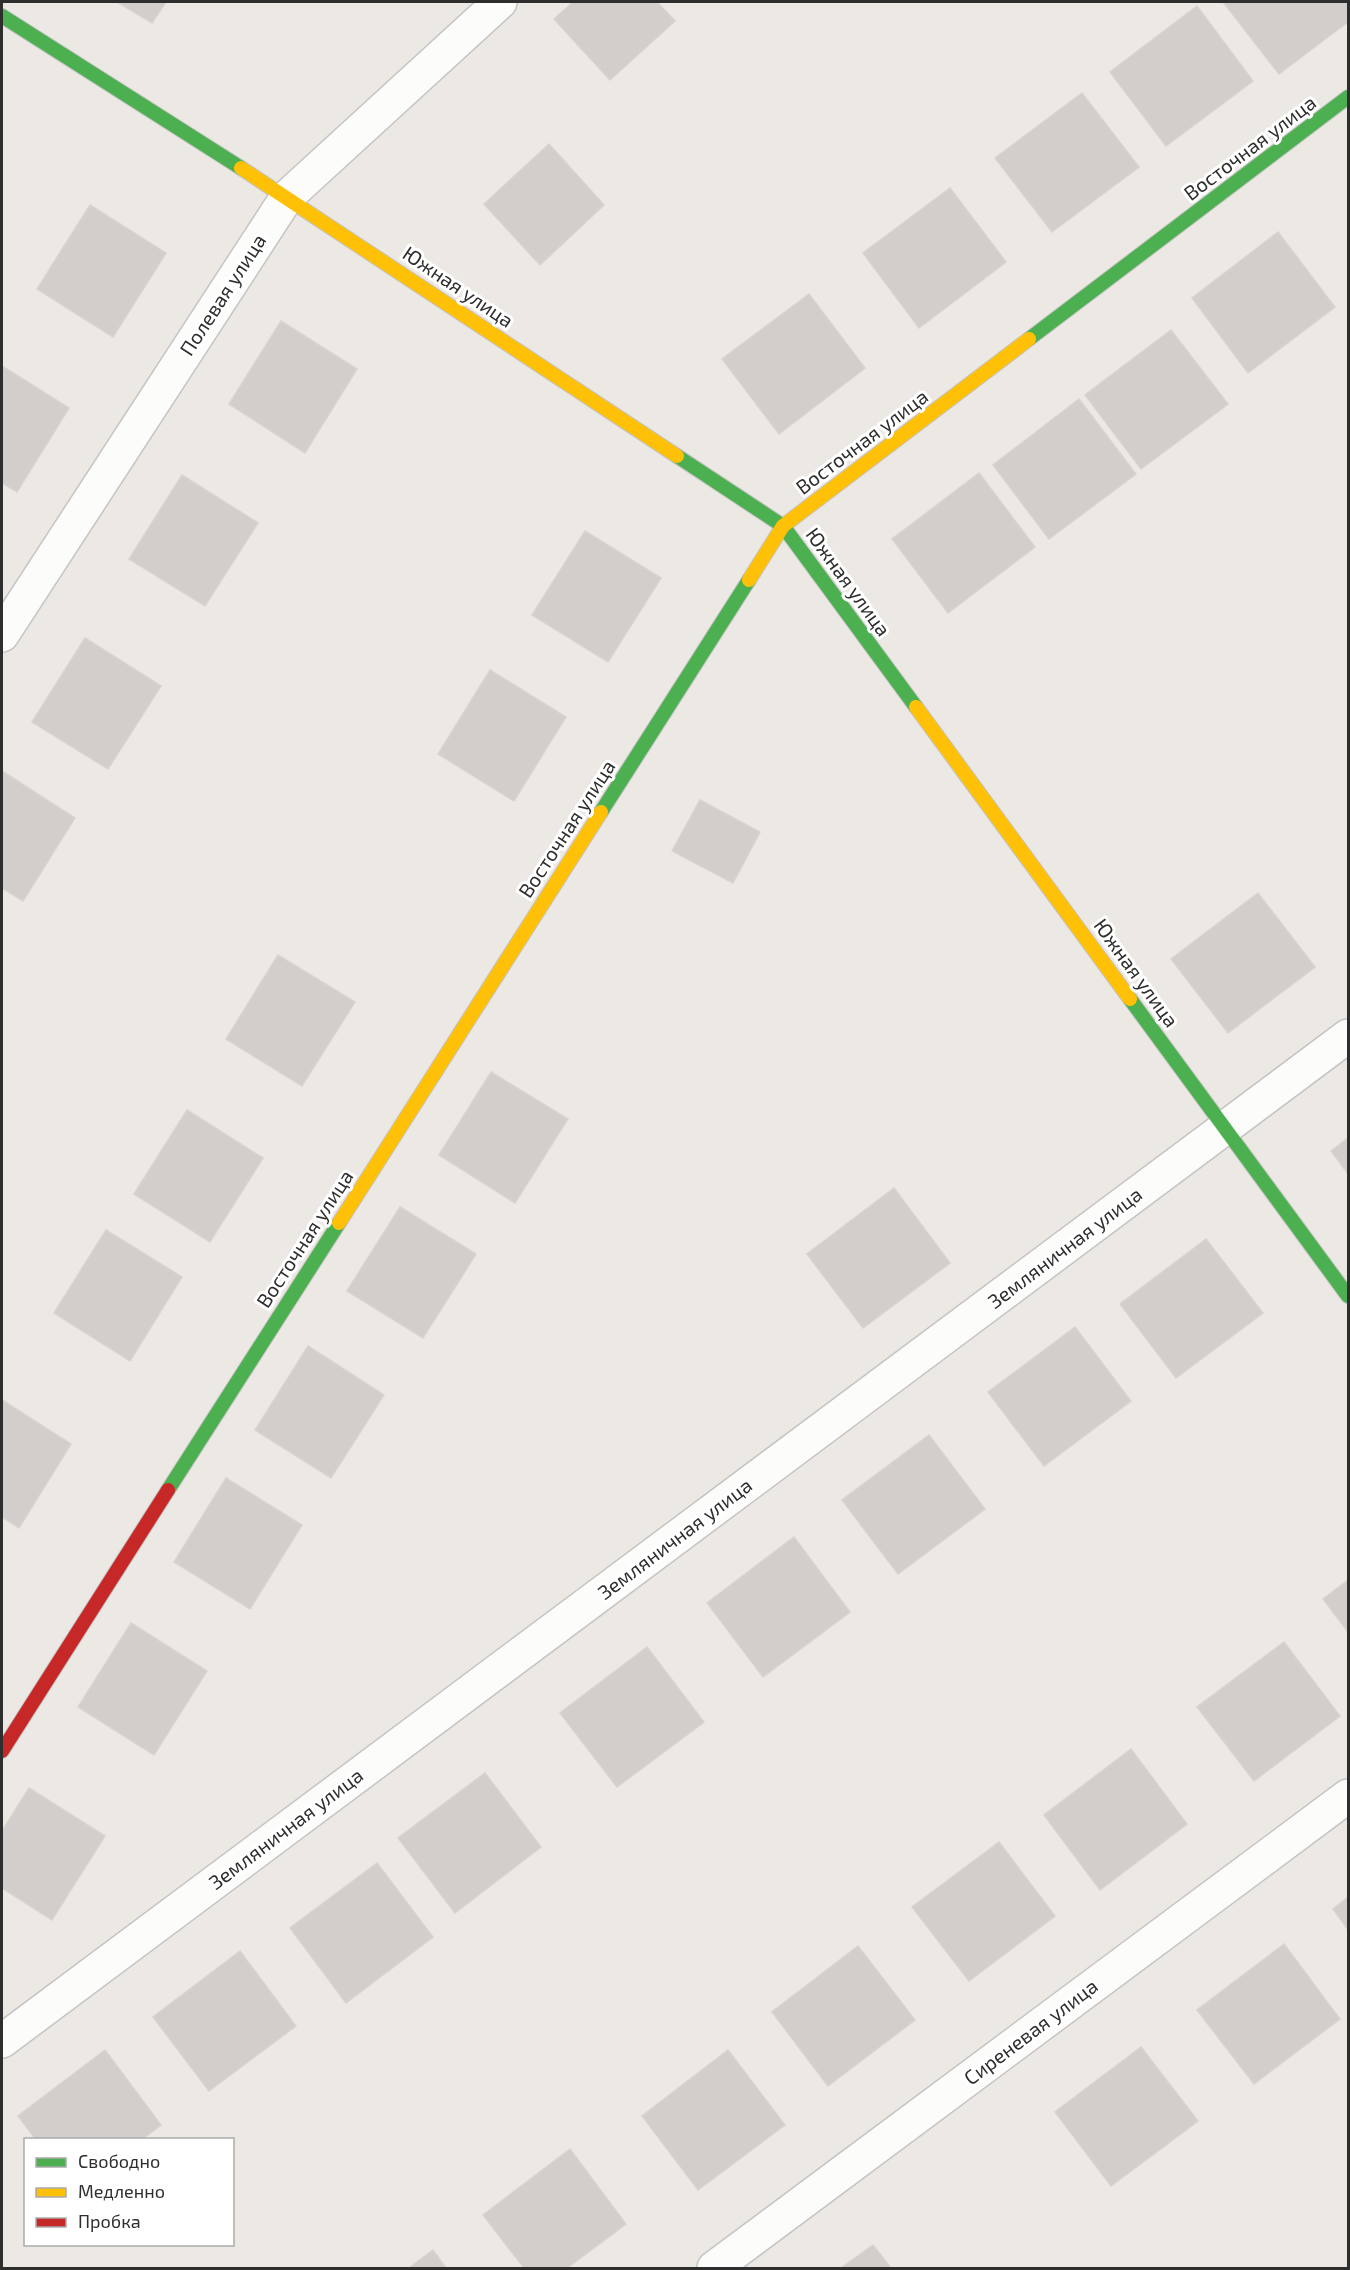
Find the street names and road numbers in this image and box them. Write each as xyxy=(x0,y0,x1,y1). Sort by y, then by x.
street label: Восточная улица xyxy=(1179,90,1321,205)
street label: Полевая улица xyxy=(174,229,271,360)
street label: Южная улица xyxy=(398,240,518,333)
street label: Восточная улица xyxy=(791,384,933,499)
street label: Южная улица xyxy=(801,523,896,641)
street label: Восточная улица xyxy=(513,755,620,902)
street label: Южная улица xyxy=(1089,914,1184,1032)
street label: Восточная улица xyxy=(251,1165,358,1312)
street label: Земляничная улица xyxy=(983,1181,1147,1314)
street label: Земляничная улица xyxy=(593,1472,757,1605)
street label: Земляничная улица xyxy=(204,1762,368,1895)
street label: Сиреневая улица xyxy=(959,1973,1103,2090)

